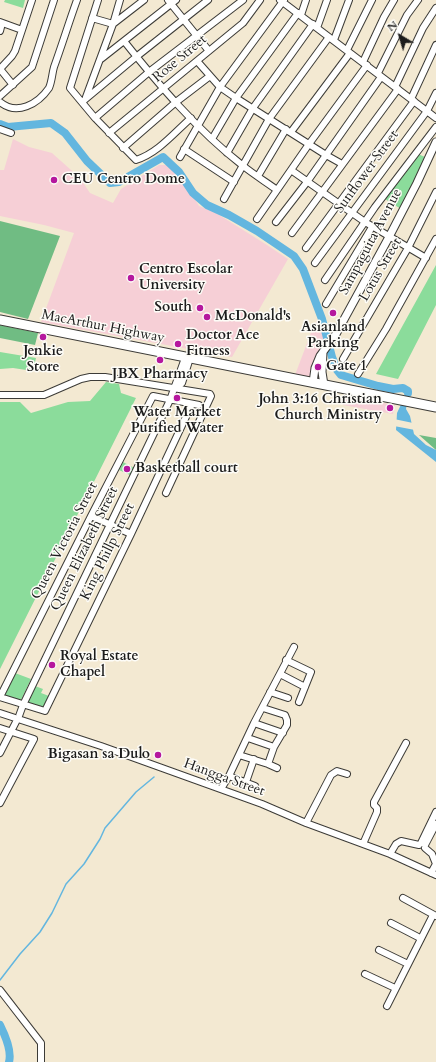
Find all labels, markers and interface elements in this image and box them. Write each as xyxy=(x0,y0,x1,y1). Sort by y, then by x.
north arrow xyxy=(380,16,420,56)
text: N xyxy=(384,17,401,35)
street label: Rose Street xyxy=(149,31,211,87)
street label: Sunflower Street xyxy=(331,127,403,217)
place label: CEU Centro Dome xyxy=(62,172,185,188)
marker: CEU Centro Dome xyxy=(49,175,59,185)
street label: Sampaguita Avenue xyxy=(336,186,406,298)
street label: Lotus Street xyxy=(356,235,406,305)
place label: Centro Escolar University xyxy=(139,262,233,294)
marker: Centro Escolar University xyxy=(126,273,136,283)
place label: South xyxy=(155,300,192,316)
marker: South xyxy=(195,303,205,313)
street label: MacArthur Highway xyxy=(40,307,166,347)
marker: Asianland Parking xyxy=(328,308,338,318)
place label: McDonald's xyxy=(215,309,291,325)
marker: McDonald's xyxy=(202,312,212,322)
place label: Asianland Parking xyxy=(301,320,365,352)
place label: Doctor Ace Fitness xyxy=(186,328,260,360)
marker: Jenkie Store xyxy=(38,332,48,342)
marker: Doctor Ace Fitness xyxy=(173,339,183,349)
place label: Jenkie Store xyxy=(23,344,63,376)
marker: JBX Pharmacy xyxy=(155,355,165,365)
place label: Gate 1 xyxy=(326,359,367,375)
marker: Gate 1 xyxy=(313,362,323,372)
place label: JBX Pharmacy xyxy=(112,367,208,383)
place label: John 3:16 Christian Church Ministry xyxy=(258,392,382,424)
marker: Water Market Purified Water xyxy=(172,393,182,403)
marker: John 3:16 Christian Church Ministry xyxy=(385,403,395,413)
place label: Water Market Purified Water xyxy=(131,405,223,438)
place label: Basketball court xyxy=(135,461,238,477)
marker: Basketball court xyxy=(122,464,132,474)
street label: Queen Victoria Street xyxy=(28,480,102,602)
street label: Queen Elizabeth Street xyxy=(48,484,122,614)
street label: King Phillp Street xyxy=(77,501,139,603)
place label: Royal Estate Chapel xyxy=(60,649,138,682)
marker: Royal Estate Chapel xyxy=(47,660,57,670)
place label: Bigasan sa Dulo xyxy=(47,747,150,763)
marker: Bigasan sa Dulo xyxy=(153,750,163,760)
street label: Hangga Street xyxy=(181,756,267,800)

